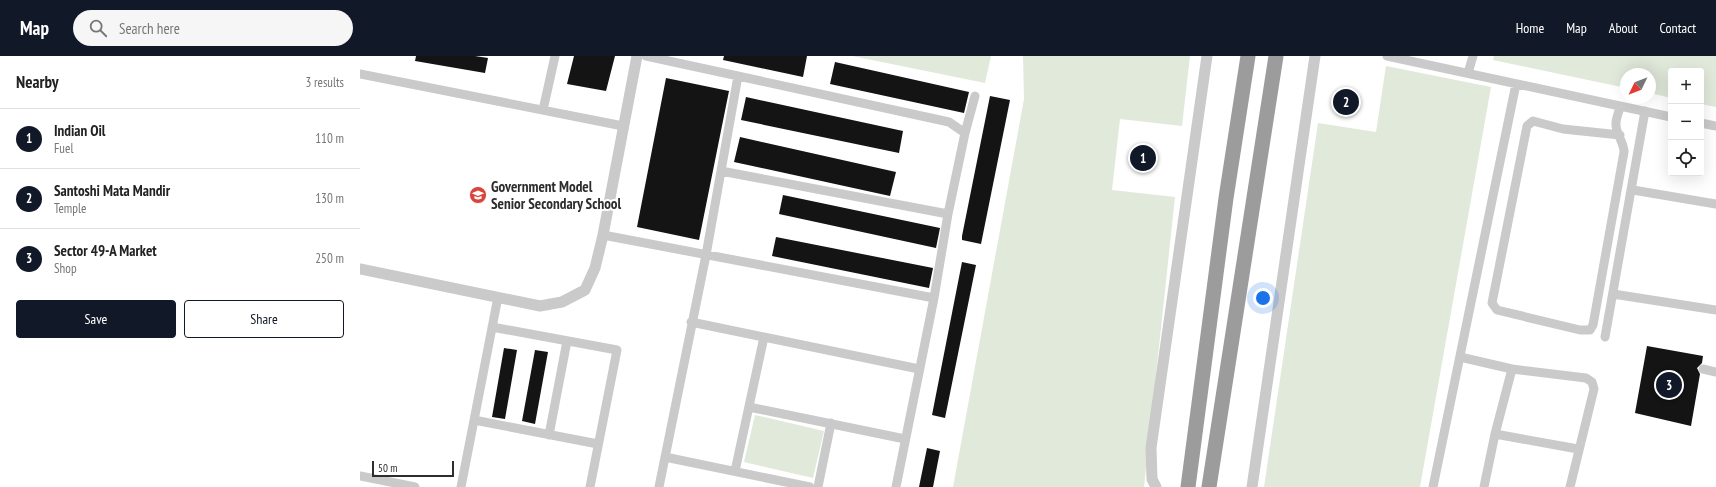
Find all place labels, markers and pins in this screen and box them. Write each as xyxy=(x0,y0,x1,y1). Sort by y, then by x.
pin: 2 xyxy=(1333,87,1359,117)
pin: 1 xyxy=(1130,143,1156,173)
place label: Government Model Senior Secondary School xyxy=(491,177,622,213)
school or university icon: Government Model Senior Secondary School xyxy=(468,185,488,205)
pin: 3 xyxy=(1656,370,1682,400)

